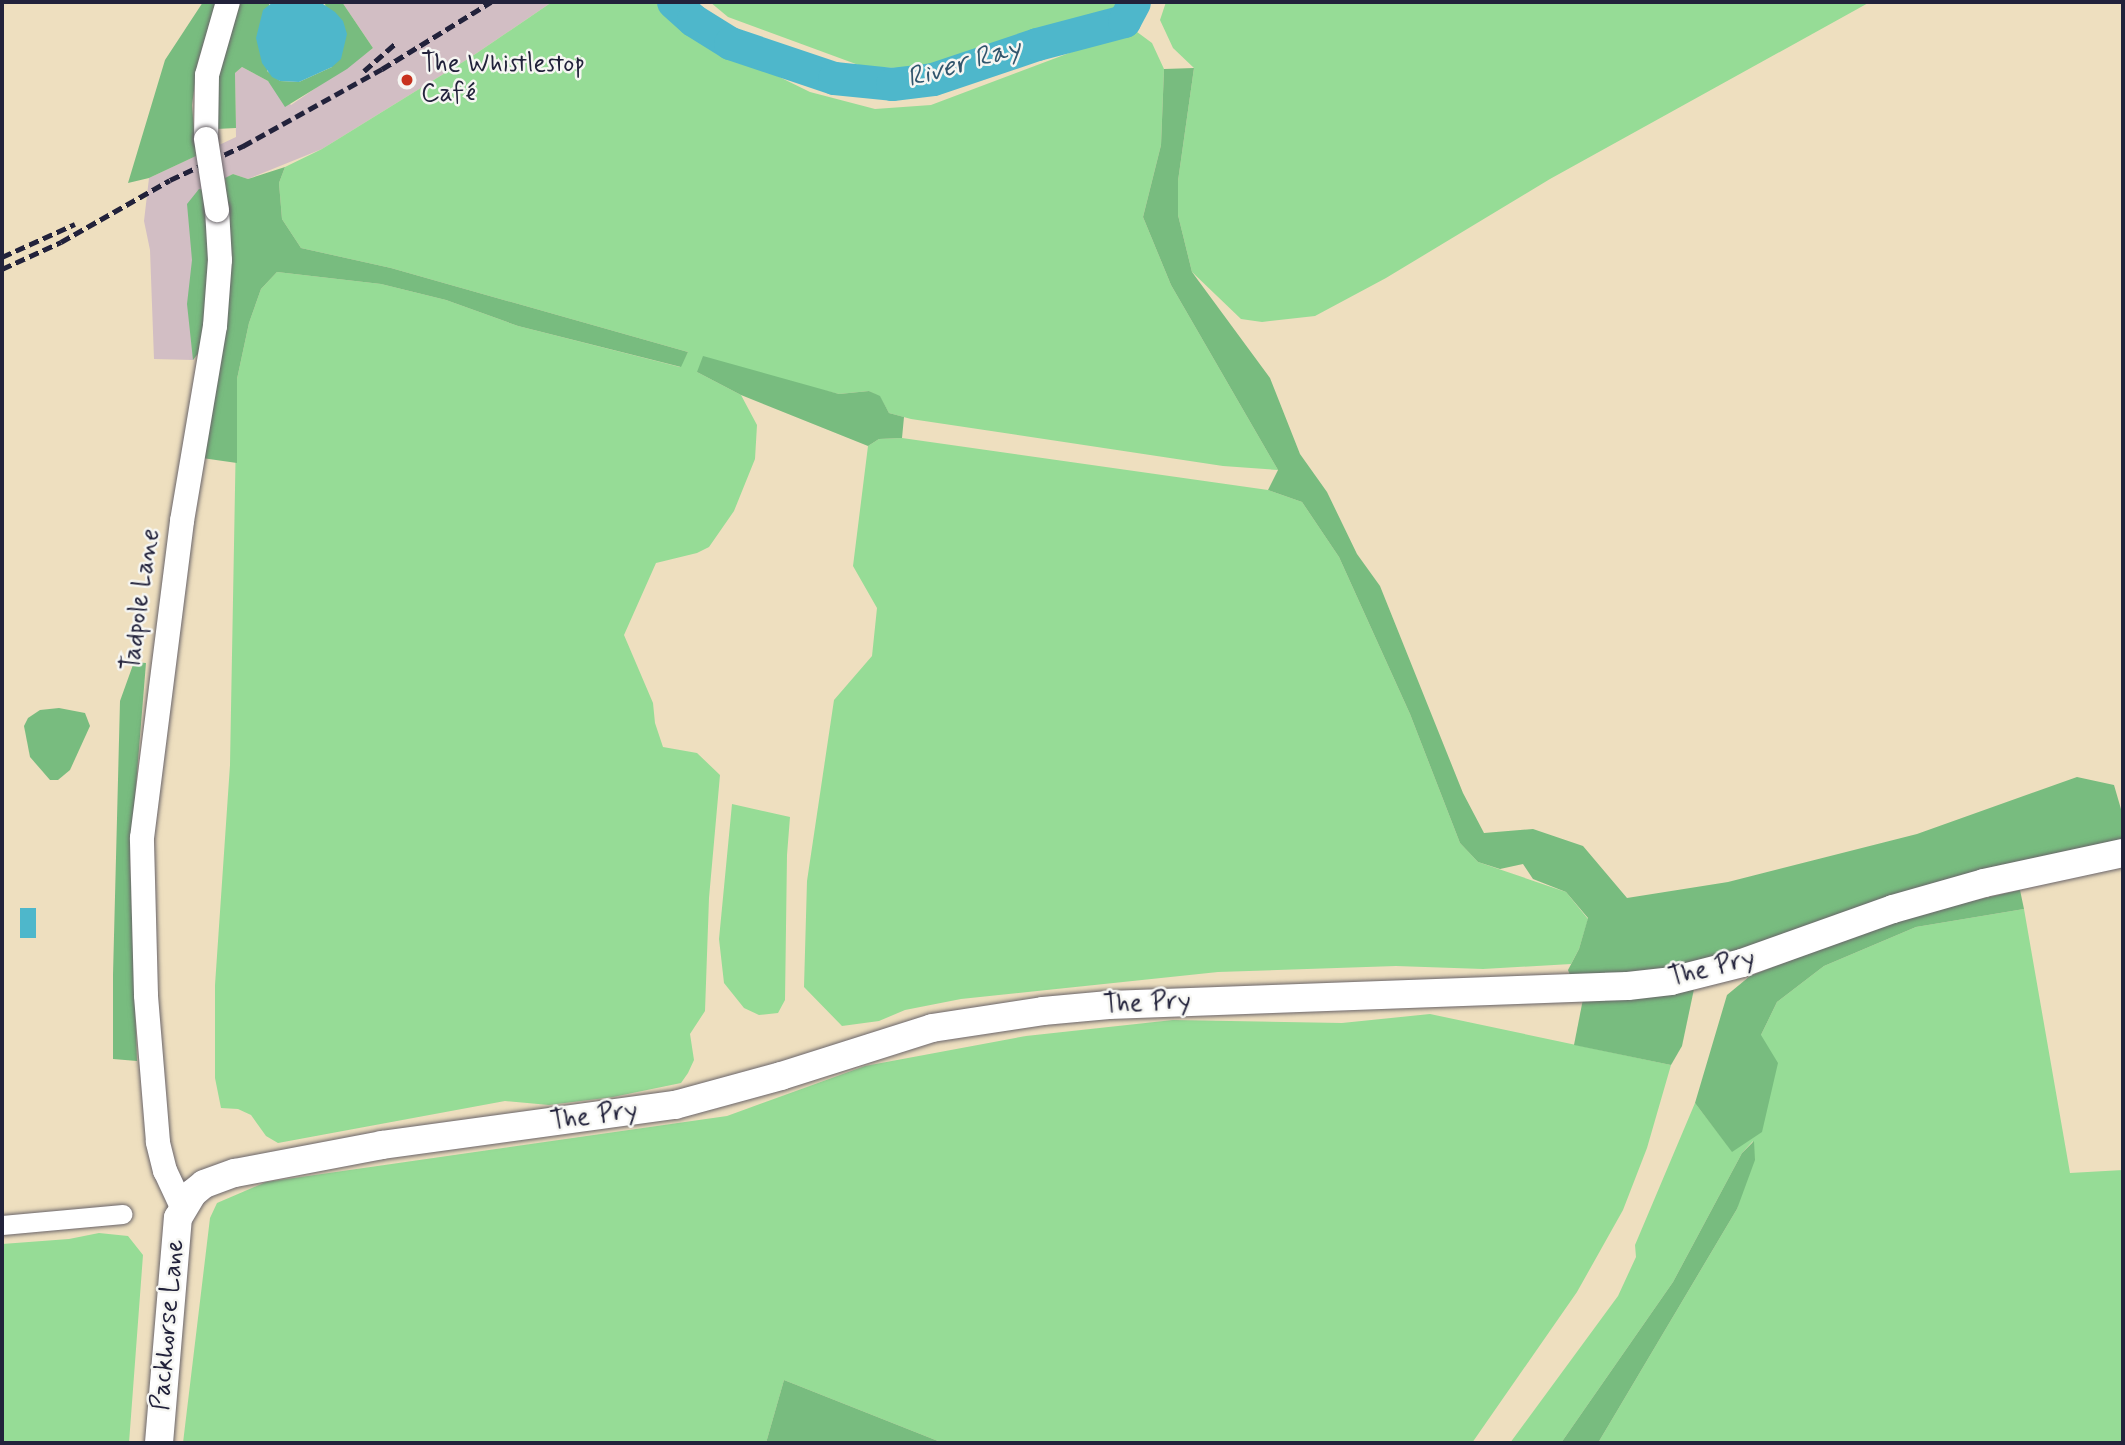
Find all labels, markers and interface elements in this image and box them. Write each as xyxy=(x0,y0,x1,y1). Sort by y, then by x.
water label: River Ray xyxy=(904,32,1024,96)
place label: The Whistlestop Café xyxy=(421,49,587,110)
marker: The Whistlestop Café xyxy=(399,72,415,88)
street label: Tadpole Lane xyxy=(117,528,167,672)
street label: The Pry xyxy=(1667,944,1757,994)
street label: The Pry xyxy=(1104,986,1190,1022)
street label: The Pry xyxy=(550,1096,638,1138)
street label: Packhorse Lane xyxy=(146,1237,192,1413)

